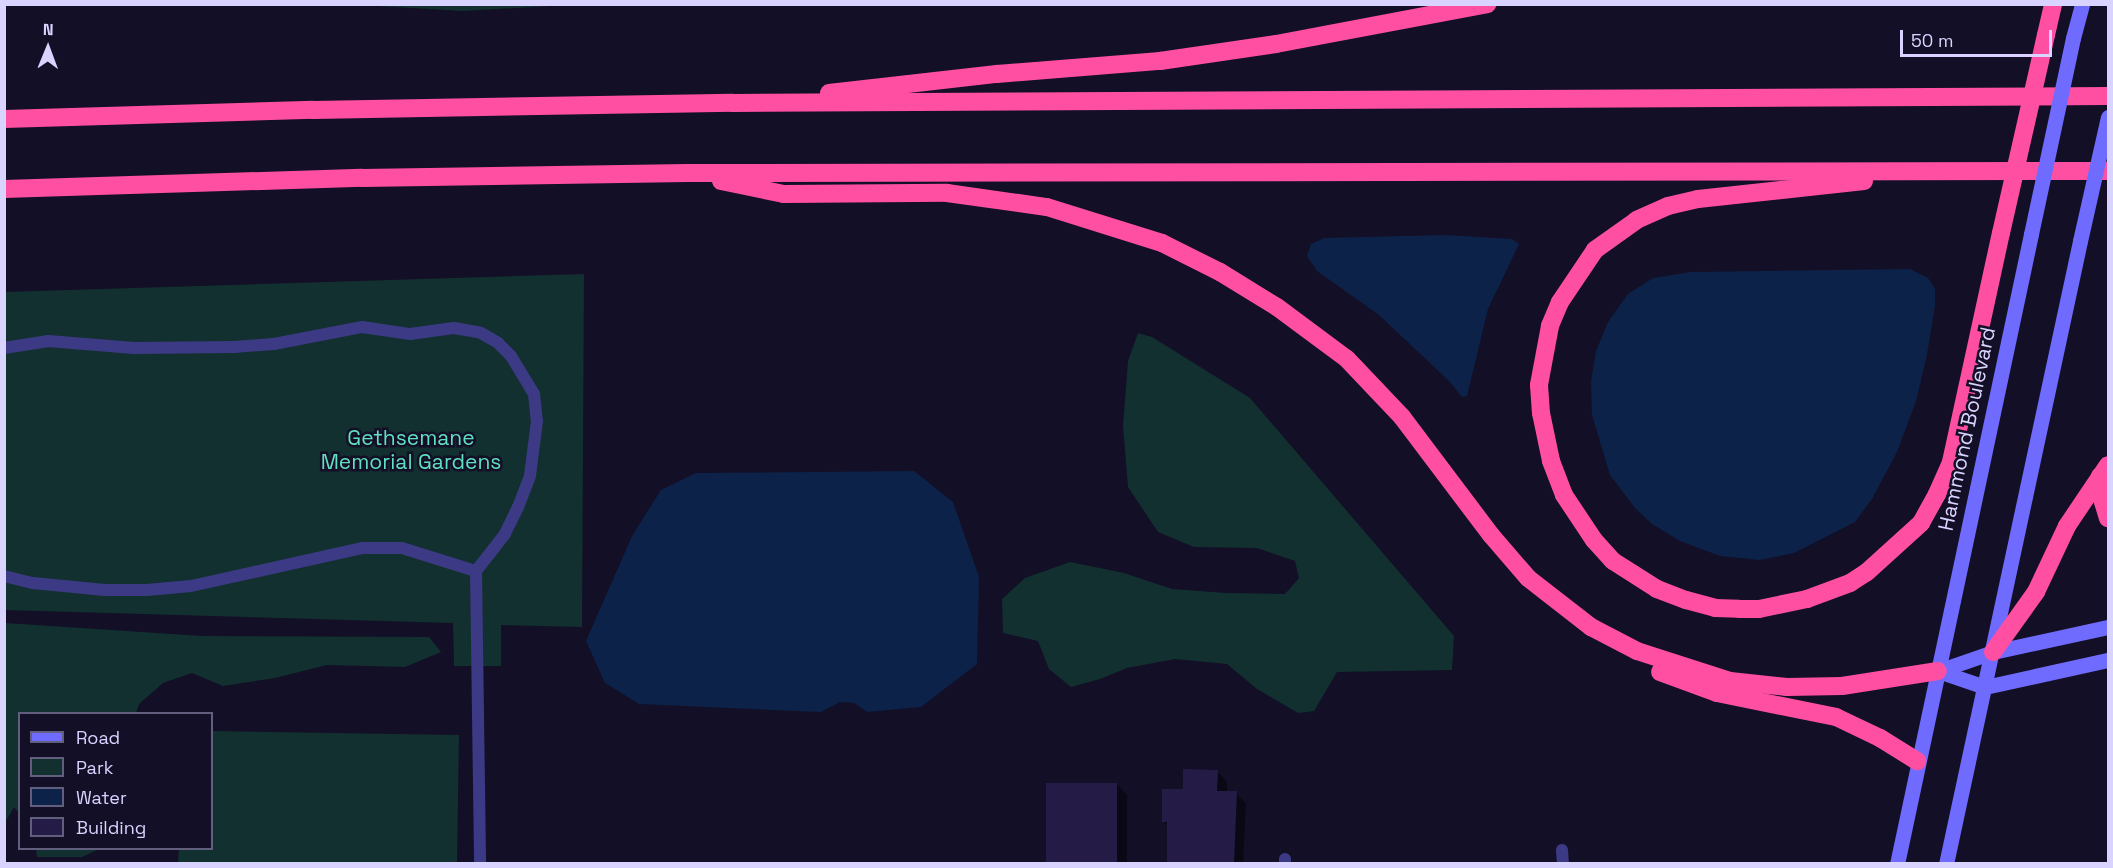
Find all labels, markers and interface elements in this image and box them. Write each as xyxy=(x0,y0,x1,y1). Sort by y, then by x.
north arrow xyxy=(18,18,78,78)
scale bar xyxy=(1903,18,2054,56)
text: N xyxy=(43,19,54,40)
text: 50 m xyxy=(1911,29,1953,52)
street label: Hammond Boulevard xyxy=(1933,325,2001,533)
park label: Gethsemane Memorial Gardens xyxy=(321,425,501,475)
legend xyxy=(18,712,213,850)
text: Road xyxy=(76,726,120,749)
text: Park xyxy=(76,756,113,779)
text: Water xyxy=(76,786,127,809)
text: Building xyxy=(76,816,146,839)

